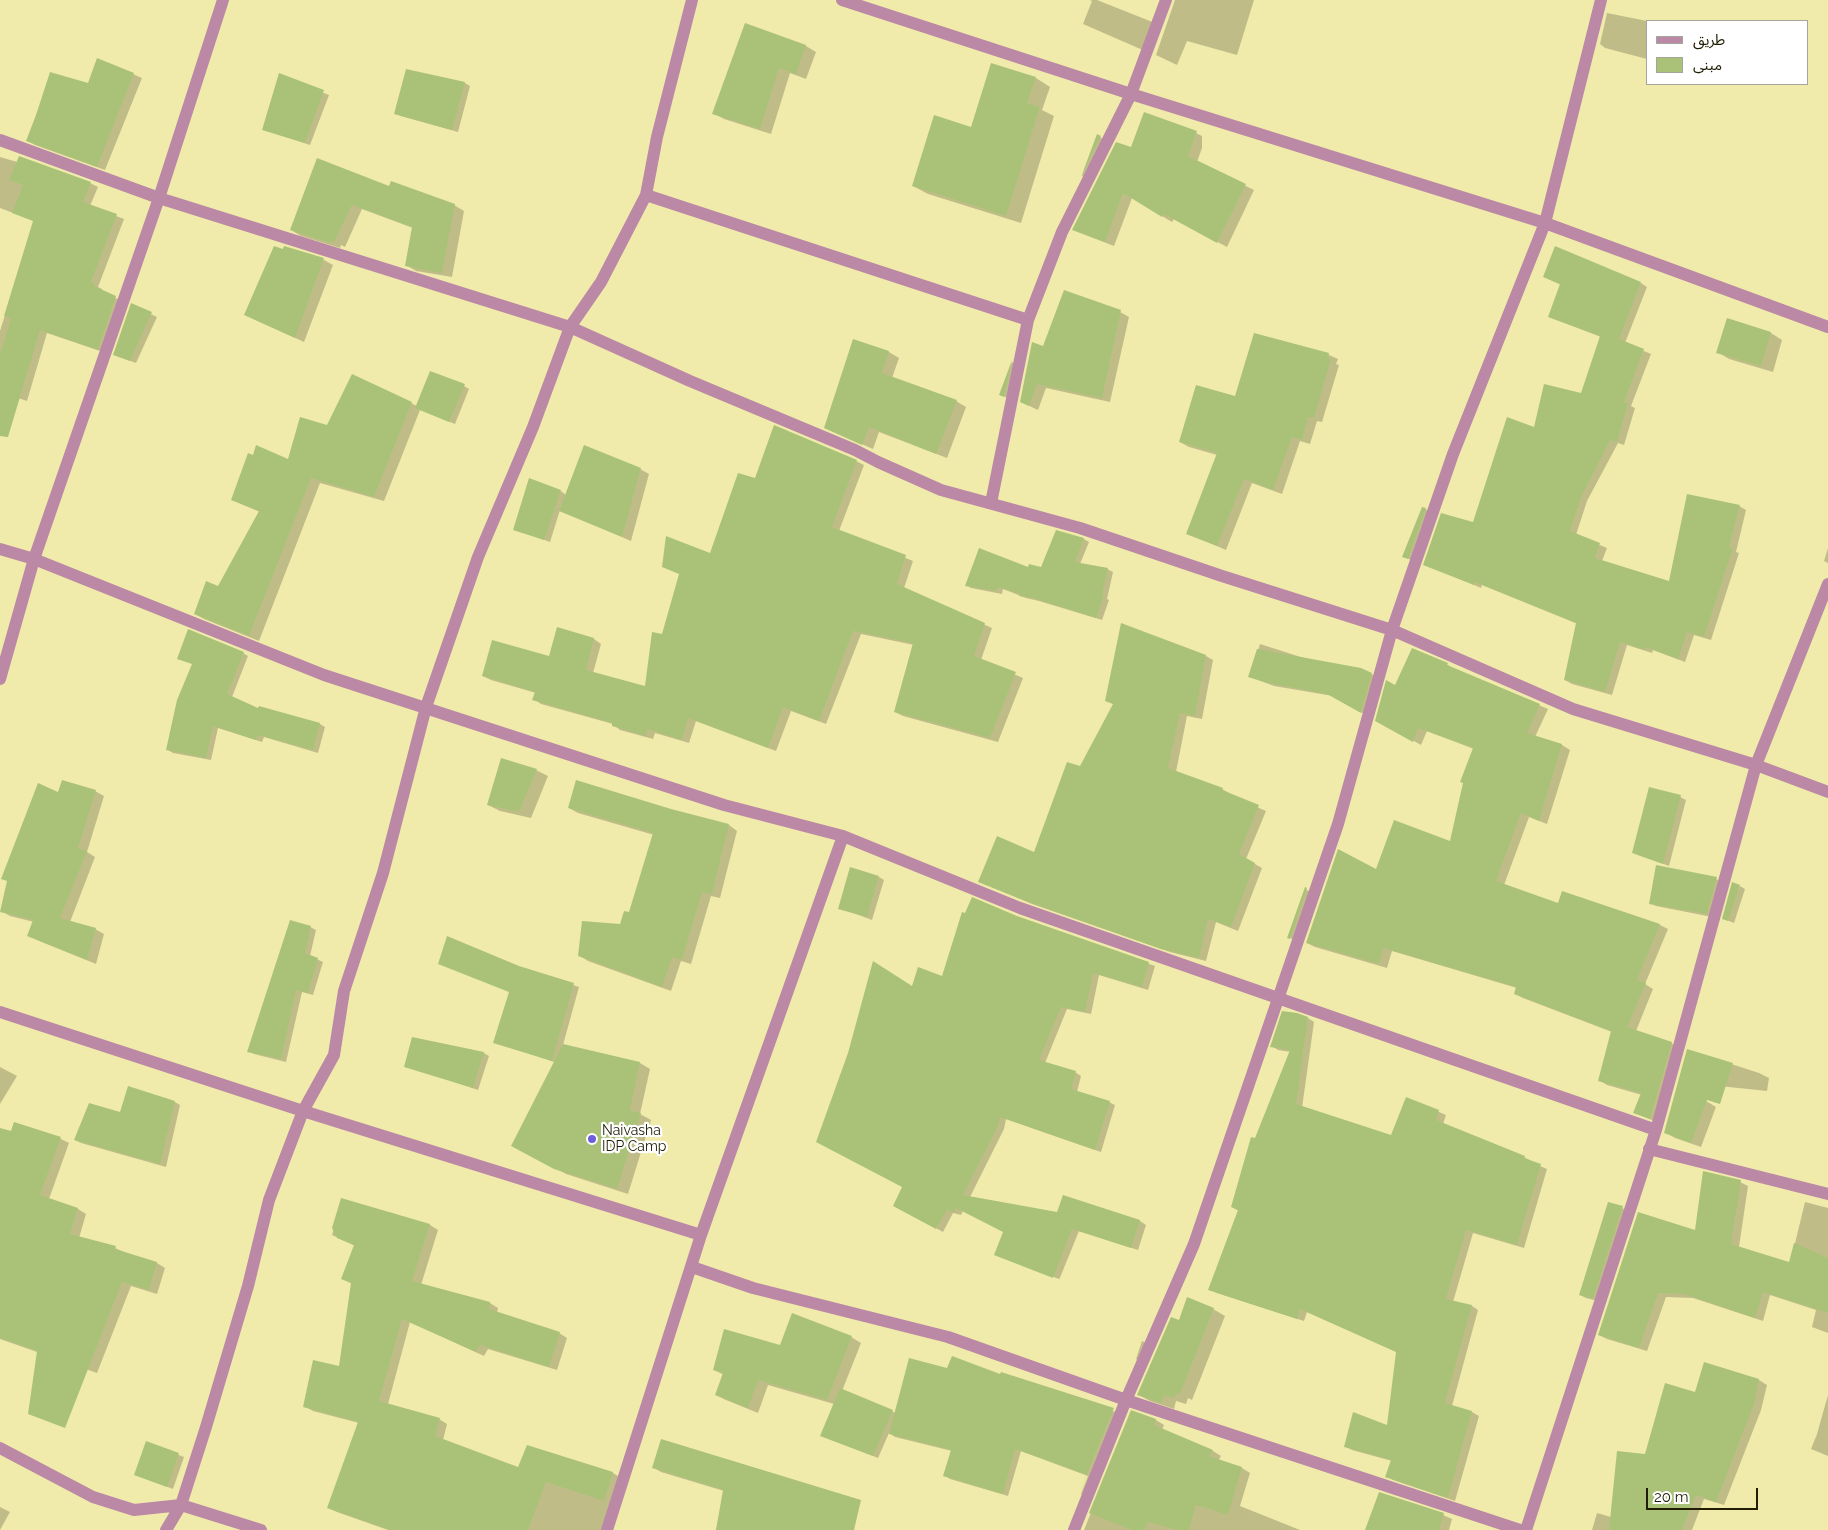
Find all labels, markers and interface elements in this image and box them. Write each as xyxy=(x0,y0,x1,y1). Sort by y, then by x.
legend xyxy=(1646,20,1808,85)
text: طريق xyxy=(1693,31,1725,49)
text: مبنى xyxy=(1693,56,1722,74)
place label: Naivasha IDP Camp xyxy=(602,1123,666,1156)
marker: Naivasha IDP Camp xyxy=(586,1133,598,1145)
scale bar xyxy=(1648,1478,1760,1510)
text: 20 m xyxy=(1654,1488,1689,1506)

